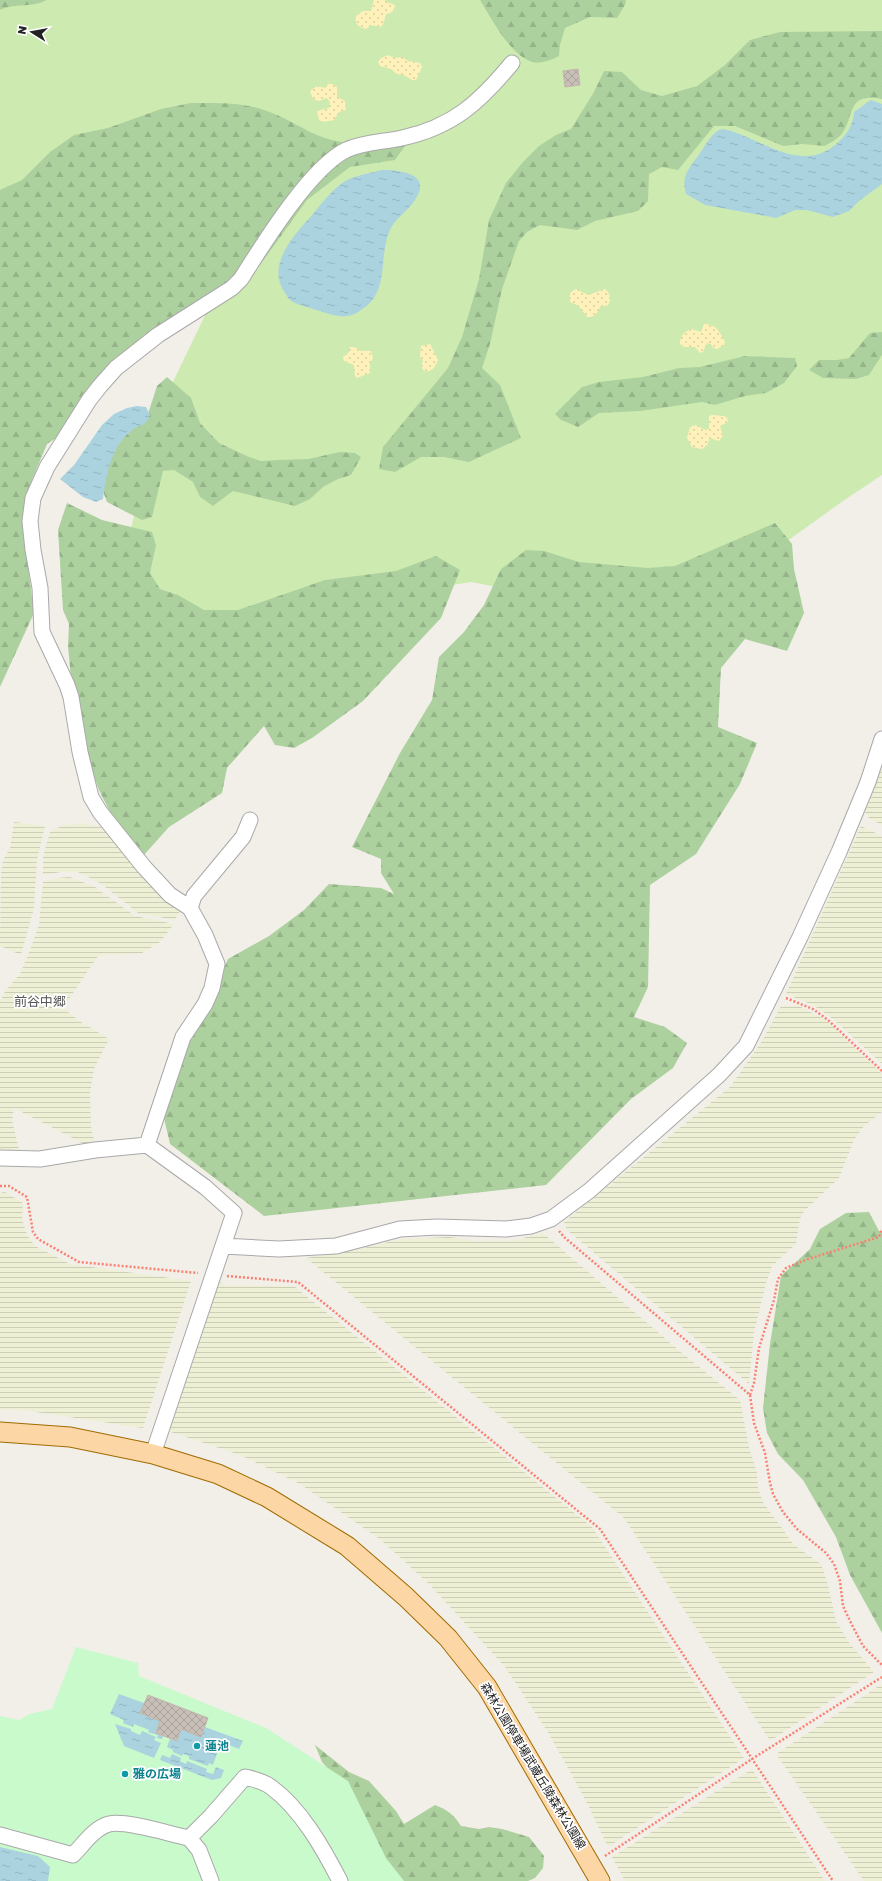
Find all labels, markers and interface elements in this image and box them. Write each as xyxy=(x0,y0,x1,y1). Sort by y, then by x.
north arrow xyxy=(12,12,52,52)
text: N xyxy=(15,25,29,35)
district label: 前谷中郷 xyxy=(14,993,66,1009)
street label: 森林公園停車場武蔵丘陵森林公園線 xyxy=(478,1680,589,1852)
place label: 蓮池 xyxy=(205,1738,229,1753)
marker: 蓮池 xyxy=(192,1741,202,1751)
place label: 雅の広場 xyxy=(132,1766,181,1781)
marker: 雅の広場 xyxy=(120,1769,130,1779)

